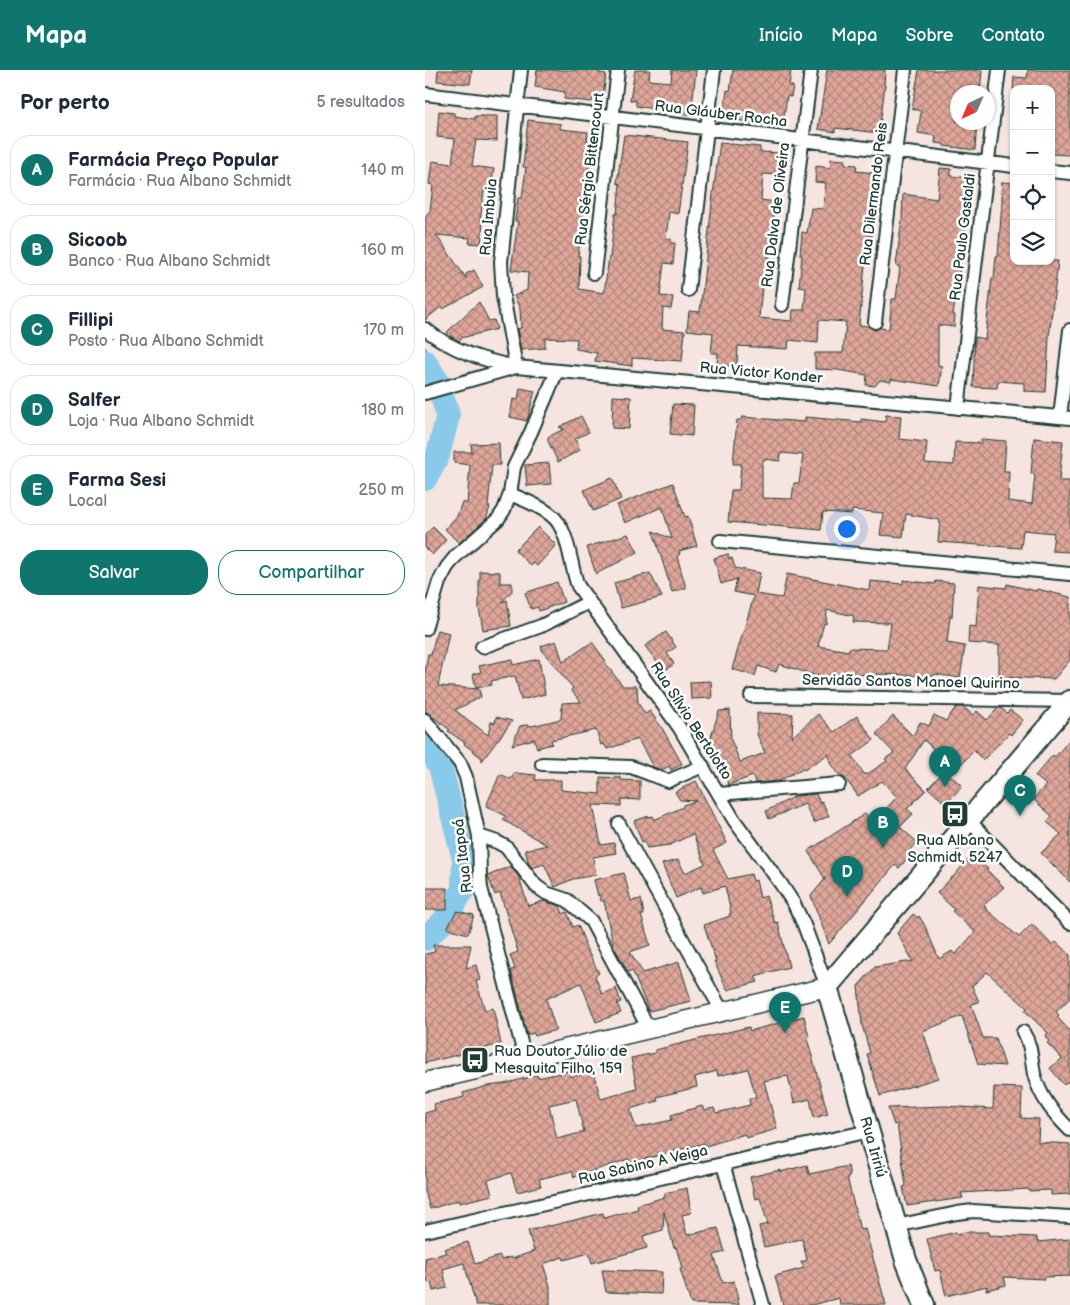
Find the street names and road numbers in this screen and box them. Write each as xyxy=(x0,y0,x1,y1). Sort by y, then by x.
street label: Rua Sérgio Bittencourt xyxy=(571,91,609,247)
street label: Rua Gláuber Rocha xyxy=(654,96,788,132)
street label: Rua Dilermando Reis xyxy=(856,121,892,267)
street label: Rua Dalva de Oliveira xyxy=(758,141,794,289)
street label: Rua Paulo Gastaldi xyxy=(946,172,980,302)
street label: Rua Imbuia xyxy=(476,178,502,256)
street label: Rua Victor Konder xyxy=(699,358,824,388)
street label: Rua Sílvio Bertolotto xyxy=(646,658,736,784)
street label: Servidão Santos Manoel Quirino xyxy=(802,671,1020,693)
street label: Rua Itapoá xyxy=(449,818,477,894)
street label: Rua Iririú xyxy=(855,1114,891,1180)
street label: Rua Sabino A Veiga xyxy=(576,1141,710,1189)

